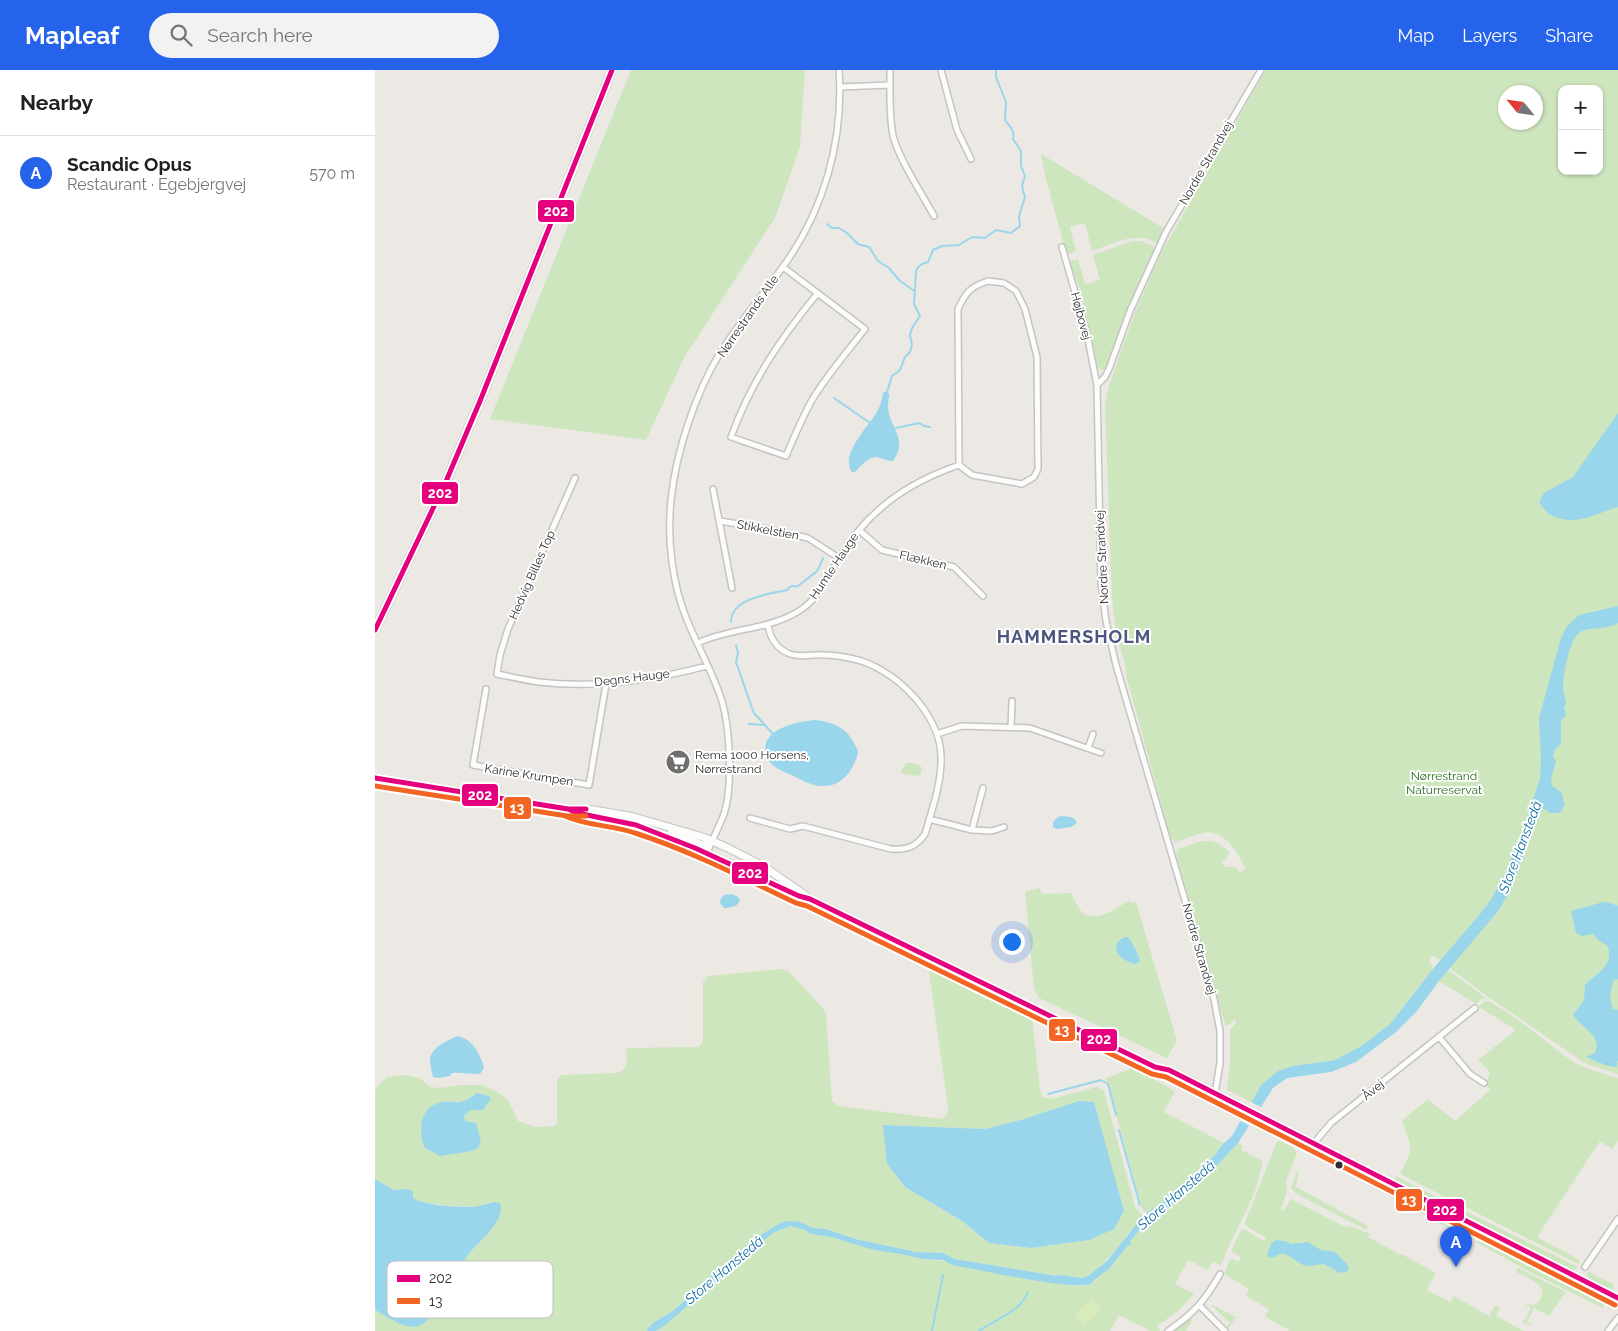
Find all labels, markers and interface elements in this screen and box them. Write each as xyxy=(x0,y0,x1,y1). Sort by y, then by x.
search box xyxy=(149,13,499,58)
text: Mapleaf xyxy=(25,21,119,50)
icon: search xyxy=(167,21,195,49)
text: Search here xyxy=(207,24,313,46)
text: Map xyxy=(1398,25,1434,46)
text: Layers xyxy=(1462,25,1517,46)
text: Share xyxy=(1545,25,1593,46)
north arrow xyxy=(1498,85,1543,130)
map controls xyxy=(1558,85,1603,175)
button: + xyxy=(1558,85,1603,130)
text: Nearby xyxy=(20,90,93,115)
street label: Nordre Strandvej xyxy=(1176,119,1236,207)
button: − xyxy=(1558,130,1603,175)
text: Scandic Opus xyxy=(67,153,192,175)
text: A xyxy=(31,164,41,183)
text: 570 m xyxy=(309,164,355,183)
text: Restaurant · Egebjergvej xyxy=(67,175,246,194)
line badge: 202 xyxy=(537,199,575,223)
text: 202 xyxy=(544,203,568,219)
street label: Nørrestrands Alle xyxy=(715,272,781,360)
street label: Højbovej xyxy=(1068,291,1094,341)
line badge: 202 xyxy=(421,481,459,505)
text: 202 xyxy=(428,485,452,501)
street label: Nordre Strandvej xyxy=(1093,510,1111,604)
street label: Stikkelstien xyxy=(736,517,800,543)
street label: Hedvig Billes Top xyxy=(506,528,558,622)
street label: Humle Hauge xyxy=(807,530,861,602)
street label: Flækken xyxy=(898,548,948,572)
district label: HAMMERSHOLM xyxy=(997,626,1151,647)
street label: Degns Hauge xyxy=(594,666,670,690)
place label: Rema 1000 Horsens, Nørrestrand xyxy=(695,748,809,776)
supermarket icon: Rema 1000 Horsens, Nørrestrand xyxy=(665,749,691,775)
street label: Karine Krumpen xyxy=(484,761,574,789)
park label: Nørrestrand Naturreservat xyxy=(1406,769,1482,797)
line badge: 202 xyxy=(461,783,499,807)
text: 202 xyxy=(468,787,492,803)
line badge: 13 xyxy=(503,796,532,820)
water label: Store Hanstedå xyxy=(1495,799,1545,896)
text: 13 xyxy=(510,800,525,816)
line badge: 202 xyxy=(731,861,769,885)
text: 202 xyxy=(738,865,762,881)
street label: Nordre Strandvej xyxy=(1179,902,1219,996)
your location xyxy=(999,929,1025,955)
line badge: 13 xyxy=(1048,1018,1076,1042)
text: 13 xyxy=(1055,1022,1070,1038)
line badge: 202 xyxy=(1080,1028,1118,1052)
text: 202 xyxy=(1087,1031,1111,1047)
street label: Åvej xyxy=(1359,1077,1387,1103)
water label: Store Hanstedå xyxy=(1133,1157,1218,1234)
unlabelled marker xyxy=(1334,1160,1344,1170)
line badge: 13 xyxy=(1395,1188,1423,1212)
text: 13 xyxy=(1402,1192,1417,1208)
line badge: 202 xyxy=(1426,1198,1465,1222)
text: 202 xyxy=(1433,1202,1457,1218)
pin: A xyxy=(1440,1226,1472,1267)
water label: Store Hanstedå xyxy=(681,1233,766,1308)
legend xyxy=(387,1261,553,1318)
text: 202 xyxy=(429,1270,452,1286)
text: 13 xyxy=(429,1293,442,1309)

